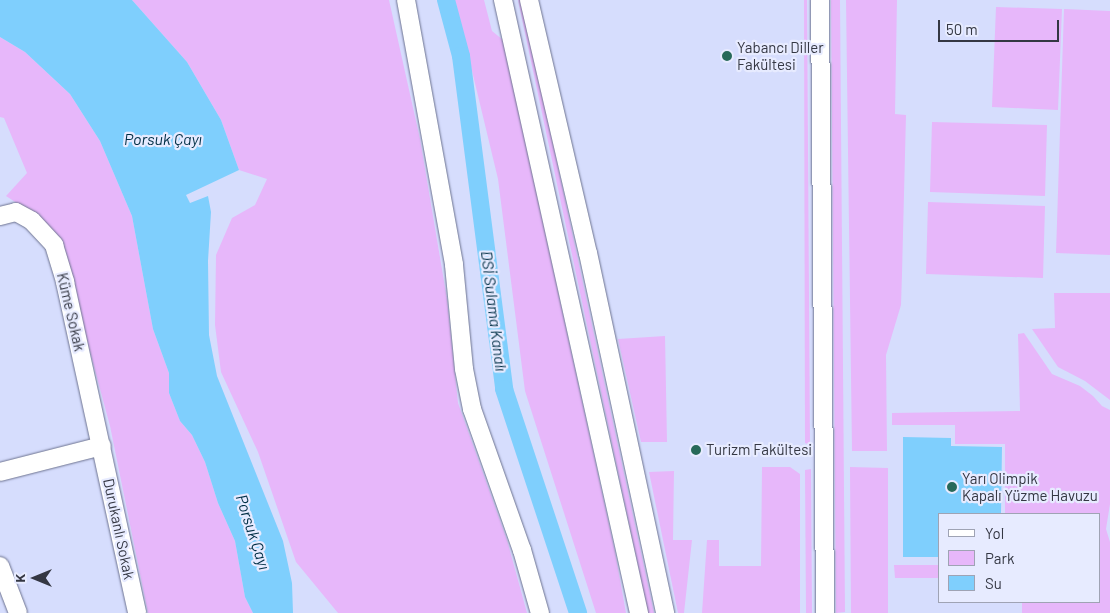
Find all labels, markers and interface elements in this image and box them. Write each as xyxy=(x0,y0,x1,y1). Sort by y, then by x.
scale bar xyxy=(940,10,1061,42)
text: 50 m xyxy=(946,20,978,38)
place label: Yabancı Diller Fakültesi xyxy=(737,38,824,73)
marker: Yabancı Diller Fakültesi xyxy=(721,50,733,62)
water label: Porsuk Çayı xyxy=(124,129,202,149)
water label: DSİ Sulama Kanalı xyxy=(477,250,511,372)
street label: Küme Sokak xyxy=(53,271,89,353)
place label: Turizm Fakültesi xyxy=(706,441,812,459)
marker: Turizm Fakültesi xyxy=(690,444,702,456)
place label: Yarı Olimpik Kapalı Yüzme Havuzu xyxy=(962,469,1098,504)
street label: Durukanlı Sokak xyxy=(100,477,138,581)
marker: Yarı Olimpik Kapalı Yüzme Havuzu xyxy=(946,481,958,493)
water label: Porsuk Çayı xyxy=(232,492,274,572)
legend xyxy=(938,513,1100,603)
text: Yol xyxy=(985,524,1004,542)
text: Park xyxy=(985,549,1014,567)
north arrow xyxy=(10,553,60,603)
text: K xyxy=(11,574,28,582)
text: Su xyxy=(985,574,1002,592)

